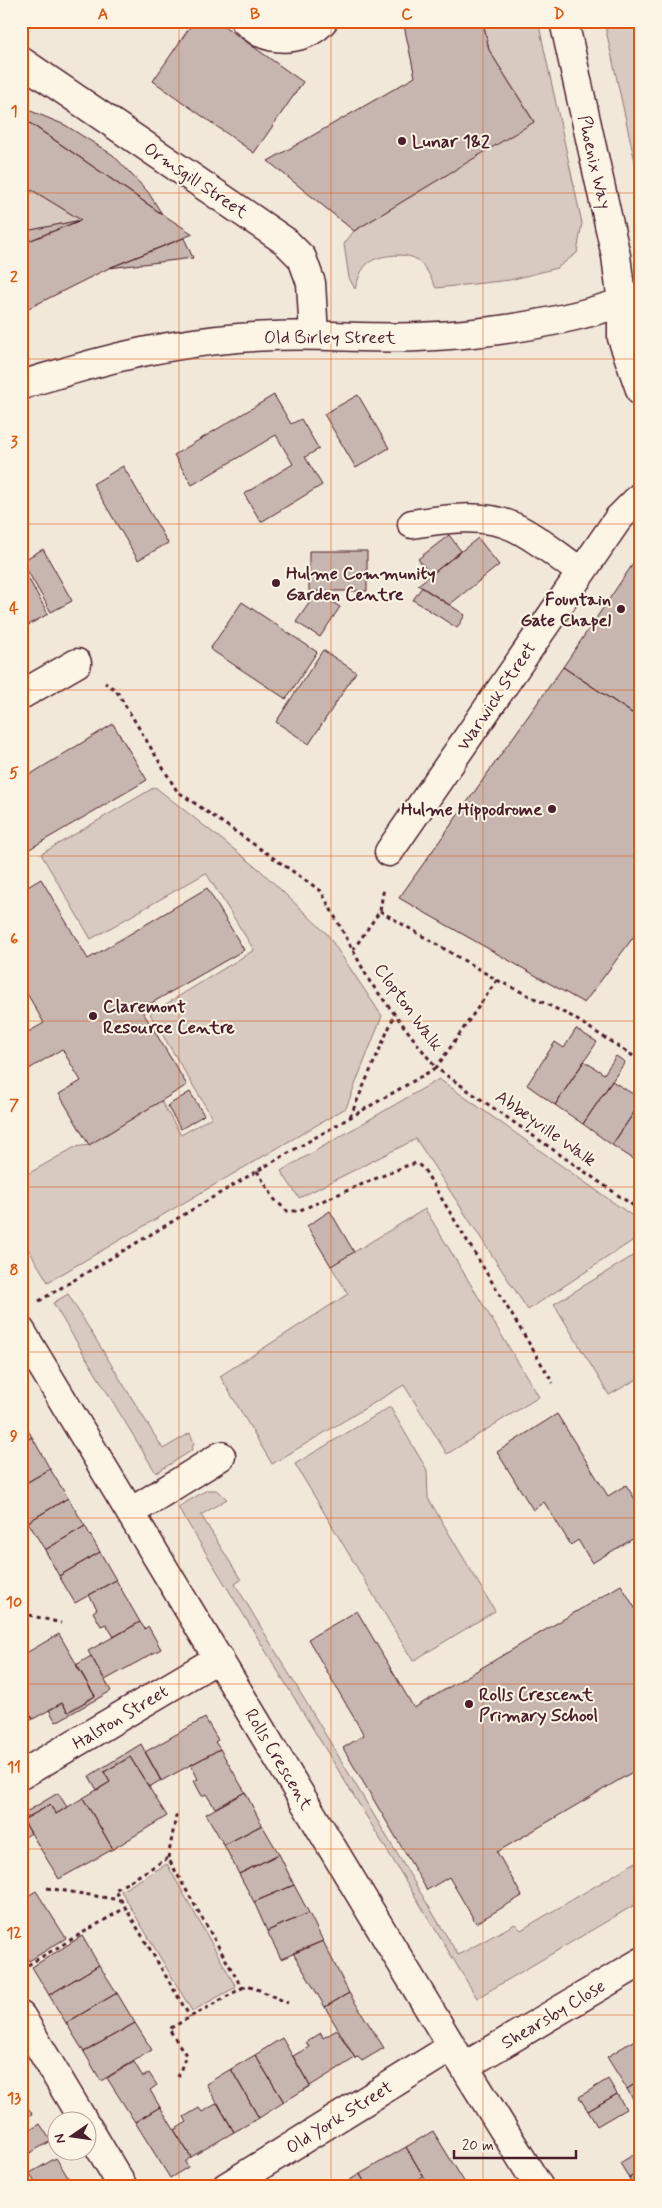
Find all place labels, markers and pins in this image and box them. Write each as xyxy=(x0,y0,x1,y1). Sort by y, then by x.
place label: Lunar 1&2 xyxy=(412,130,490,154)
marker: Lunar 1&2 xyxy=(396,135,408,147)
place label: Hulme Community Garden Centre xyxy=(286,562,436,607)
marker: Hulme Community Garden Centre xyxy=(270,577,282,589)
place label: Fountain Gate Chapel xyxy=(520,588,611,633)
marker: Fountain Gate Chapel xyxy=(615,603,627,615)
place label: Hulme Hippodrome xyxy=(401,798,542,822)
marker: Hulme Hippodrome xyxy=(546,803,558,815)
place label: Claremont Resource Centre xyxy=(103,995,235,1040)
marker: Claremont Resource Centre xyxy=(87,1010,99,1022)
place label: Rolls Crescent Primary School xyxy=(479,1683,598,1728)
marker: Rolls Crescent Primary School xyxy=(463,1698,475,1710)

